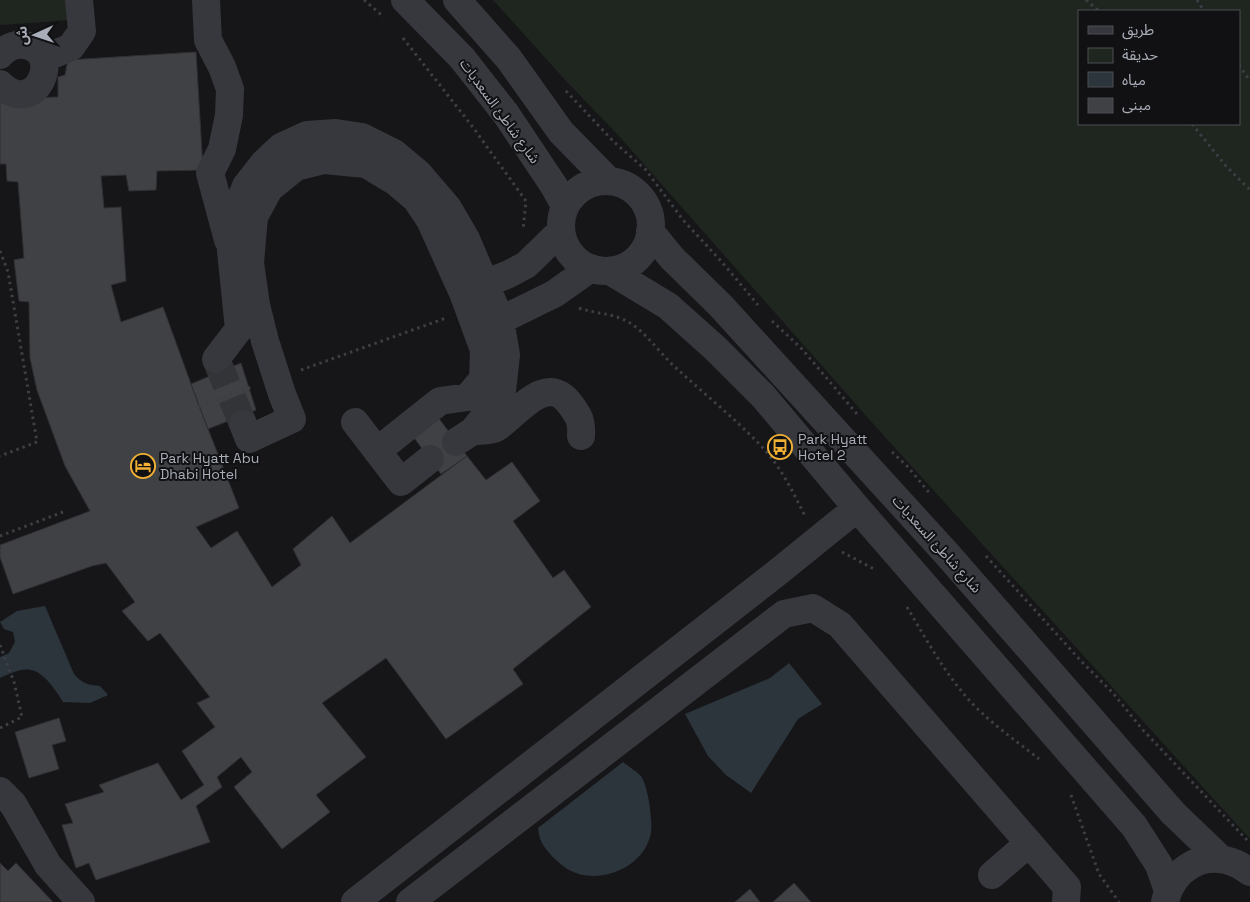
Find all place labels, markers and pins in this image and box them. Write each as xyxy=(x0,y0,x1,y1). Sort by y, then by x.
place label: Park Hyatt Hotel 2 xyxy=(798,430,868,464)
bus stop icon: Park Hyatt Hotel 2 xyxy=(767,434,793,460)
place label: Park Hyatt Abu Dhabi Hotel xyxy=(160,449,259,483)
hotel icon: Park Hyatt Abu Dhabi Hotel xyxy=(130,453,156,479)

